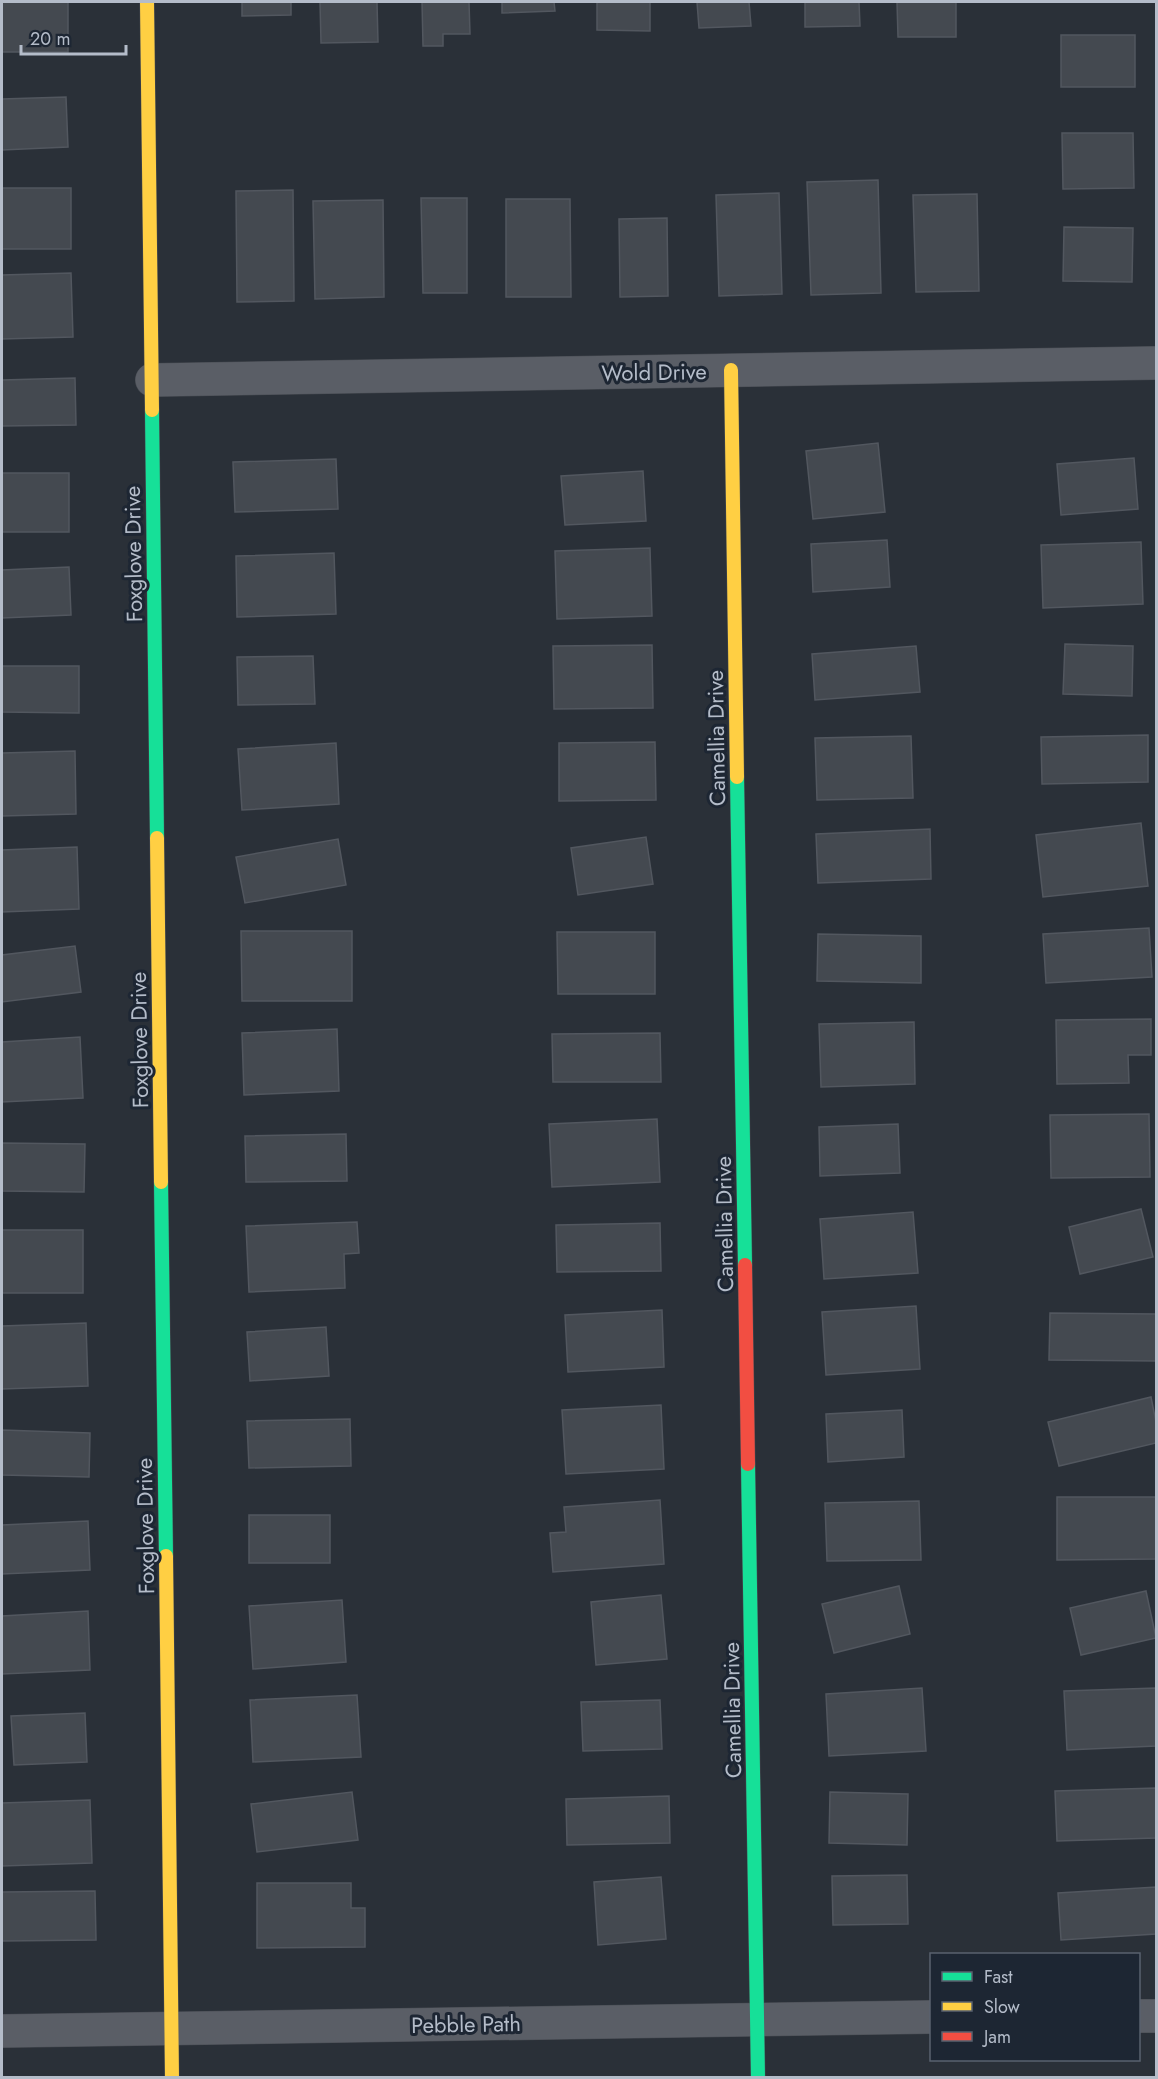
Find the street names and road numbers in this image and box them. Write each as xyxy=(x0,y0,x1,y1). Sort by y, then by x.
street label: Wold Drive xyxy=(601,355,707,389)
street label: Foxglove Drive xyxy=(116,486,150,622)
street label: Camellia Drive xyxy=(699,670,733,806)
street label: Foxglove Drive xyxy=(122,972,156,1108)
street label: Camellia Drive xyxy=(707,1156,741,1292)
street label: Foxglove Drive xyxy=(128,1458,162,1594)
street label: Camellia Drive xyxy=(715,1642,749,1778)
street label: Pebble Path xyxy=(411,2007,521,2041)

